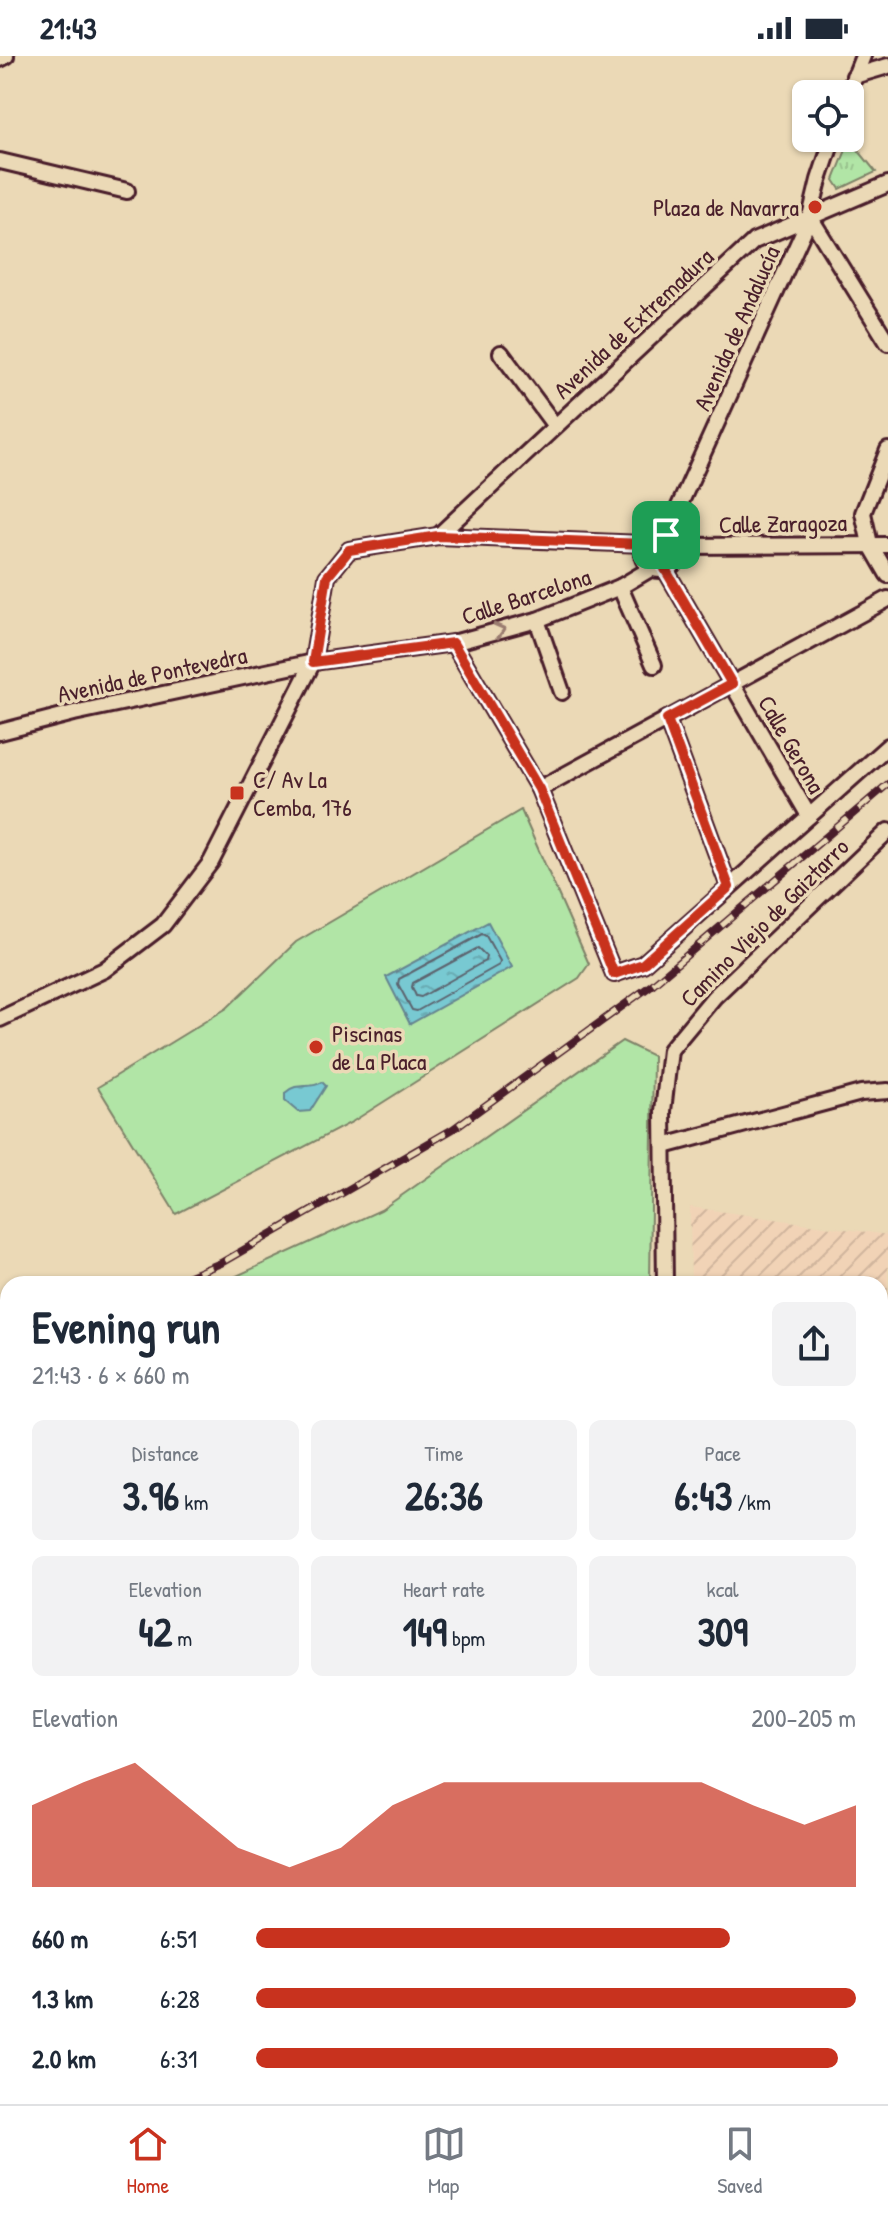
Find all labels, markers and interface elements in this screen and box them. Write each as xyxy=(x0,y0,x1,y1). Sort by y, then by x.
text: 21:43 xyxy=(40,8,97,48)
map controls xyxy=(792,80,864,152)
button: locate xyxy=(792,80,864,152)
place label: Plaza de Navarra xyxy=(653,191,799,223)
marker: Plaza de Navarra xyxy=(806,198,824,216)
street label: Avenida de Extremadura xyxy=(546,241,720,405)
street label: Avenida de Andalucía xyxy=(685,241,787,415)
pin xyxy=(632,501,700,569)
street label: Calle Zaragoza xyxy=(719,506,847,540)
icon: arrive xyxy=(644,513,688,557)
street label: Calle Barcelona xyxy=(457,560,595,632)
one-way arrow xyxy=(493,623,506,640)
street label: Avenida de Pontevedra xyxy=(54,638,250,710)
street label: Calle Gerona xyxy=(751,689,833,799)
place label: C/ Av La Cemba, 176 xyxy=(253,763,352,823)
marker: C/ Av La Cemba, 176 xyxy=(228,784,246,802)
street label: Camino Viejo de Gaiztarro xyxy=(673,830,856,1013)
place label: Piscinas de La Placa xyxy=(332,1017,426,1077)
marker: Piscinas de La Placa xyxy=(307,1038,325,1056)
text: Evening run xyxy=(32,1297,220,1357)
button: share xyxy=(772,1302,856,1386)
text: 21:43 · 6 × 660 m xyxy=(32,1357,189,1392)
text: Distance xyxy=(132,1438,199,1468)
text: Time xyxy=(425,1438,463,1468)
text: Pace xyxy=(704,1438,741,1468)
text: 3.96 xyxy=(122,1468,179,1522)
text: 26:36 xyxy=(405,1468,483,1522)
text: 6:43 xyxy=(674,1468,733,1522)
text: km xyxy=(179,1487,208,1517)
text: /km xyxy=(733,1487,771,1517)
text: Elevation xyxy=(129,1574,202,1604)
text: Heart rate xyxy=(403,1574,485,1604)
text: kcal xyxy=(707,1574,739,1604)
text: 42 xyxy=(138,1604,172,1658)
text: 149 xyxy=(403,1604,447,1658)
text: 309 xyxy=(697,1604,748,1658)
text: m xyxy=(172,1623,192,1653)
text: bpm xyxy=(447,1623,485,1653)
text: Elevation xyxy=(32,1700,118,1735)
text: 200–205 m xyxy=(751,1700,856,1735)
text: 660 m xyxy=(32,1921,88,1956)
text: 6:51 xyxy=(160,1921,197,1956)
text: 1.3 km xyxy=(32,1981,93,2016)
text: 6:28 xyxy=(160,1981,200,2016)
text: 2.0 km xyxy=(32,2041,96,2076)
text: 6:31 xyxy=(160,2041,198,2076)
tab: Home xyxy=(126,2122,170,2200)
tab: Map xyxy=(422,2122,466,2200)
tab: Saved xyxy=(717,2122,762,2200)

